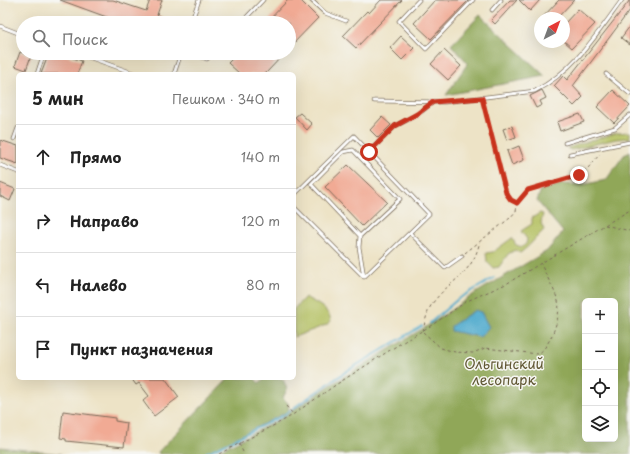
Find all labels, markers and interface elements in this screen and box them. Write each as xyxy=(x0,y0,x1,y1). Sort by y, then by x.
north arrow xyxy=(534,12,570,48)
search box xyxy=(16,16,296,60)
icon: search xyxy=(30,27,52,49)
text: Поиск xyxy=(62,27,108,50)
text: 5 мин xyxy=(32,85,84,111)
text: Пешком · 340 m xyxy=(172,89,280,108)
route start xyxy=(360,143,378,161)
text: Прямо xyxy=(70,145,121,168)
icon: ahead xyxy=(32,146,54,168)
text: 140 m xyxy=(241,147,280,166)
route end xyxy=(570,166,588,184)
text: Направо xyxy=(70,209,139,232)
icon: right xyxy=(32,210,54,232)
text: 120 m xyxy=(241,211,280,230)
text: Налево xyxy=(70,273,127,296)
icon: left xyxy=(32,274,54,296)
text: 80 m xyxy=(246,275,280,294)
map controls xyxy=(582,298,618,442)
button: + xyxy=(582,298,618,334)
button: − xyxy=(582,334,618,370)
text: Пункт назначения xyxy=(70,337,213,360)
icon: arrive xyxy=(32,338,54,360)
park label: Ольгинский лесопарк xyxy=(464,353,544,390)
button: locate xyxy=(582,370,618,406)
button: layers xyxy=(582,406,618,442)

